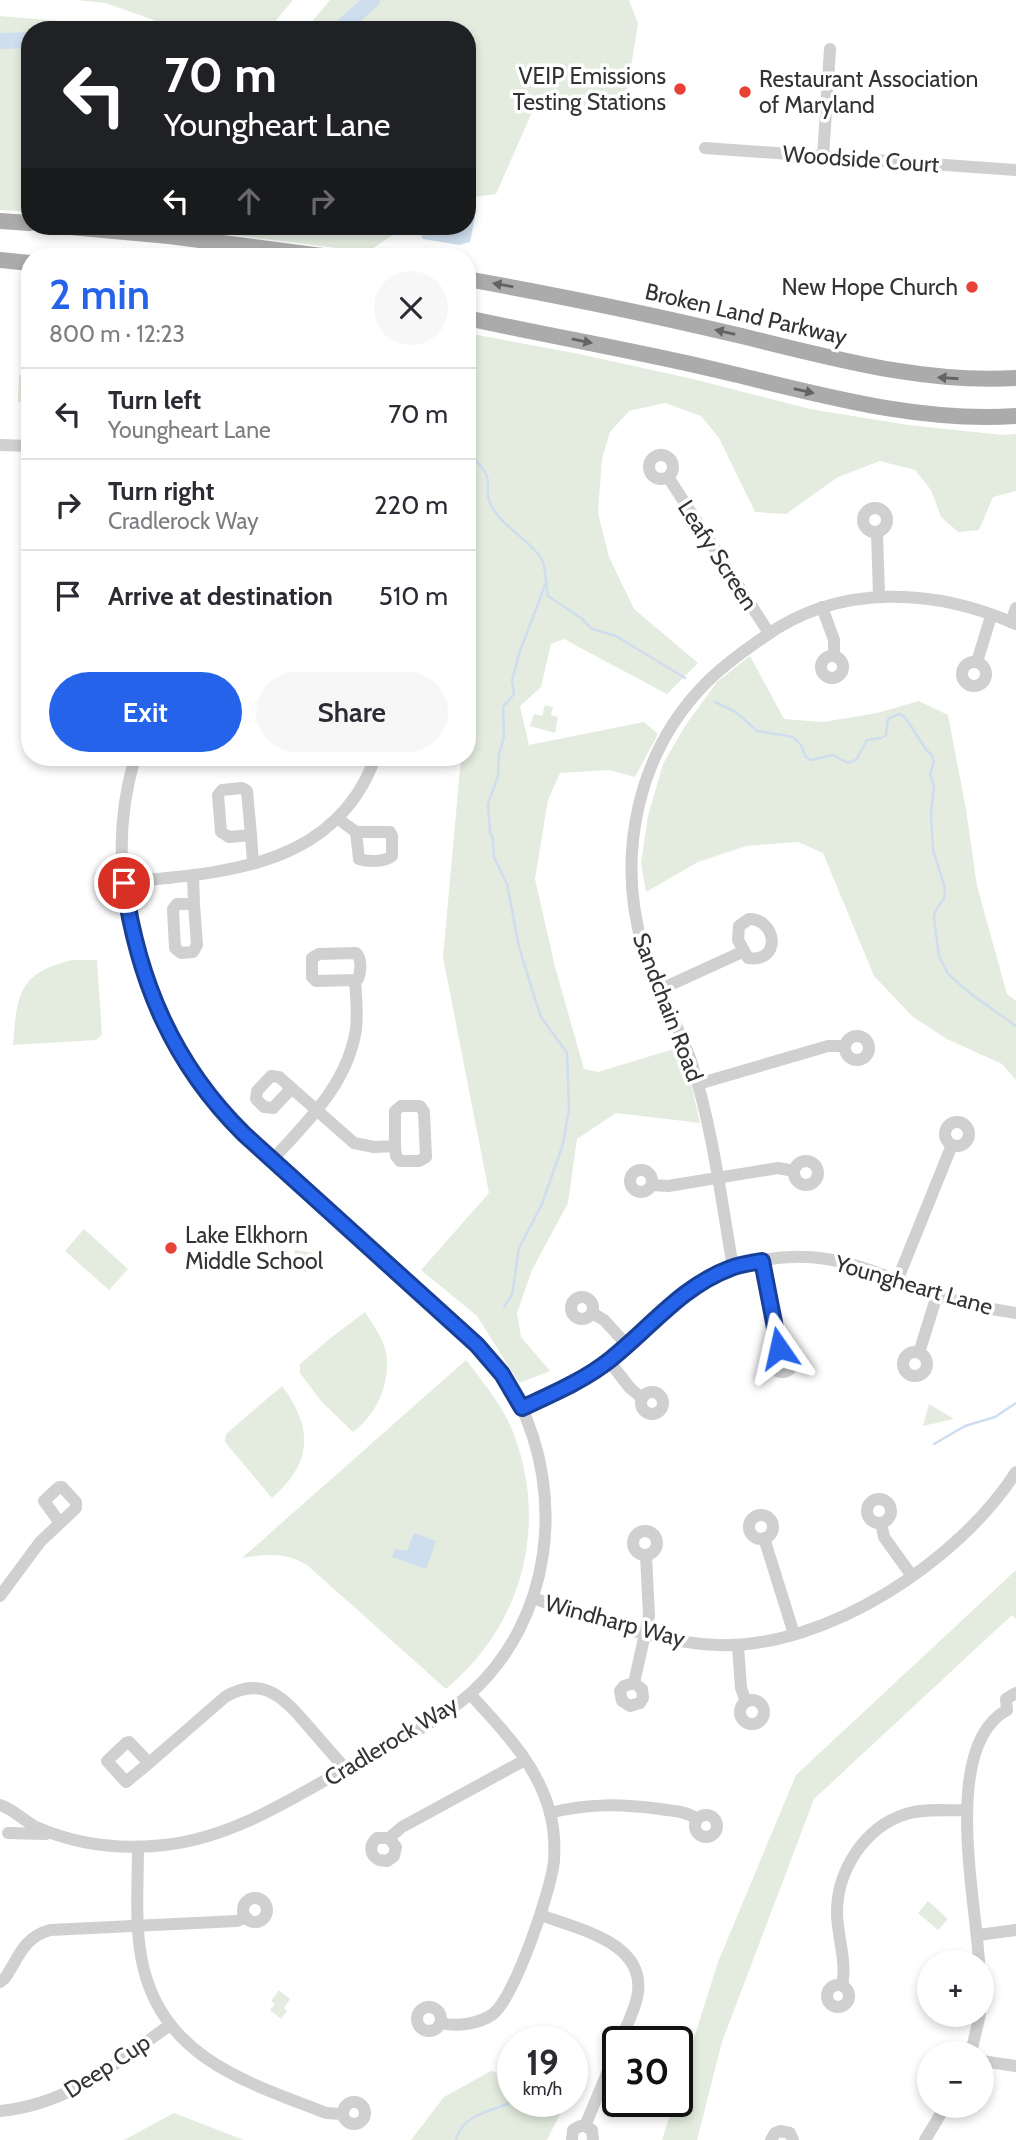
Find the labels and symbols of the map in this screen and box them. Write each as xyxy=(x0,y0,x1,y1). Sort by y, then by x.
place label: VEIP Emissions Testing Stations xyxy=(513,62,666,116)
place label: Restaurant Association of Maryland xyxy=(759,65,978,119)
marker: VEIP Emissions Testing Stations xyxy=(672,81,688,97)
marker: Restaurant Association of Maryland xyxy=(737,84,753,100)
street label: Woodside Court xyxy=(782,140,940,178)
place label: New Hope Church xyxy=(782,273,958,301)
street label: Broken Land Parkway xyxy=(642,277,850,351)
marker: New Hope Church xyxy=(964,279,980,295)
one-way arrow xyxy=(492,280,514,291)
one-way arrow xyxy=(714,326,736,337)
one-way arrow xyxy=(571,335,593,346)
one-way arrow xyxy=(937,372,959,383)
one-way arrow xyxy=(793,386,815,397)
street label: Leafy Screen xyxy=(672,495,764,615)
pin xyxy=(94,853,154,913)
street label: Sandchain Road xyxy=(627,929,709,1085)
place label: Lake Elkhorn Middle School xyxy=(185,1221,324,1275)
marker: Lake Elkhorn Middle School xyxy=(163,1240,179,1256)
street label: Youngheart Lane xyxy=(831,1249,996,1321)
position arrow xyxy=(742,1311,816,1385)
street label: Windharp Way xyxy=(542,1589,689,1653)
street label: Cradlerock Way xyxy=(319,1690,463,1792)
speed limit sign: 30 xyxy=(602,2026,693,2117)
street label: Deep Cup xyxy=(59,2028,155,2104)

